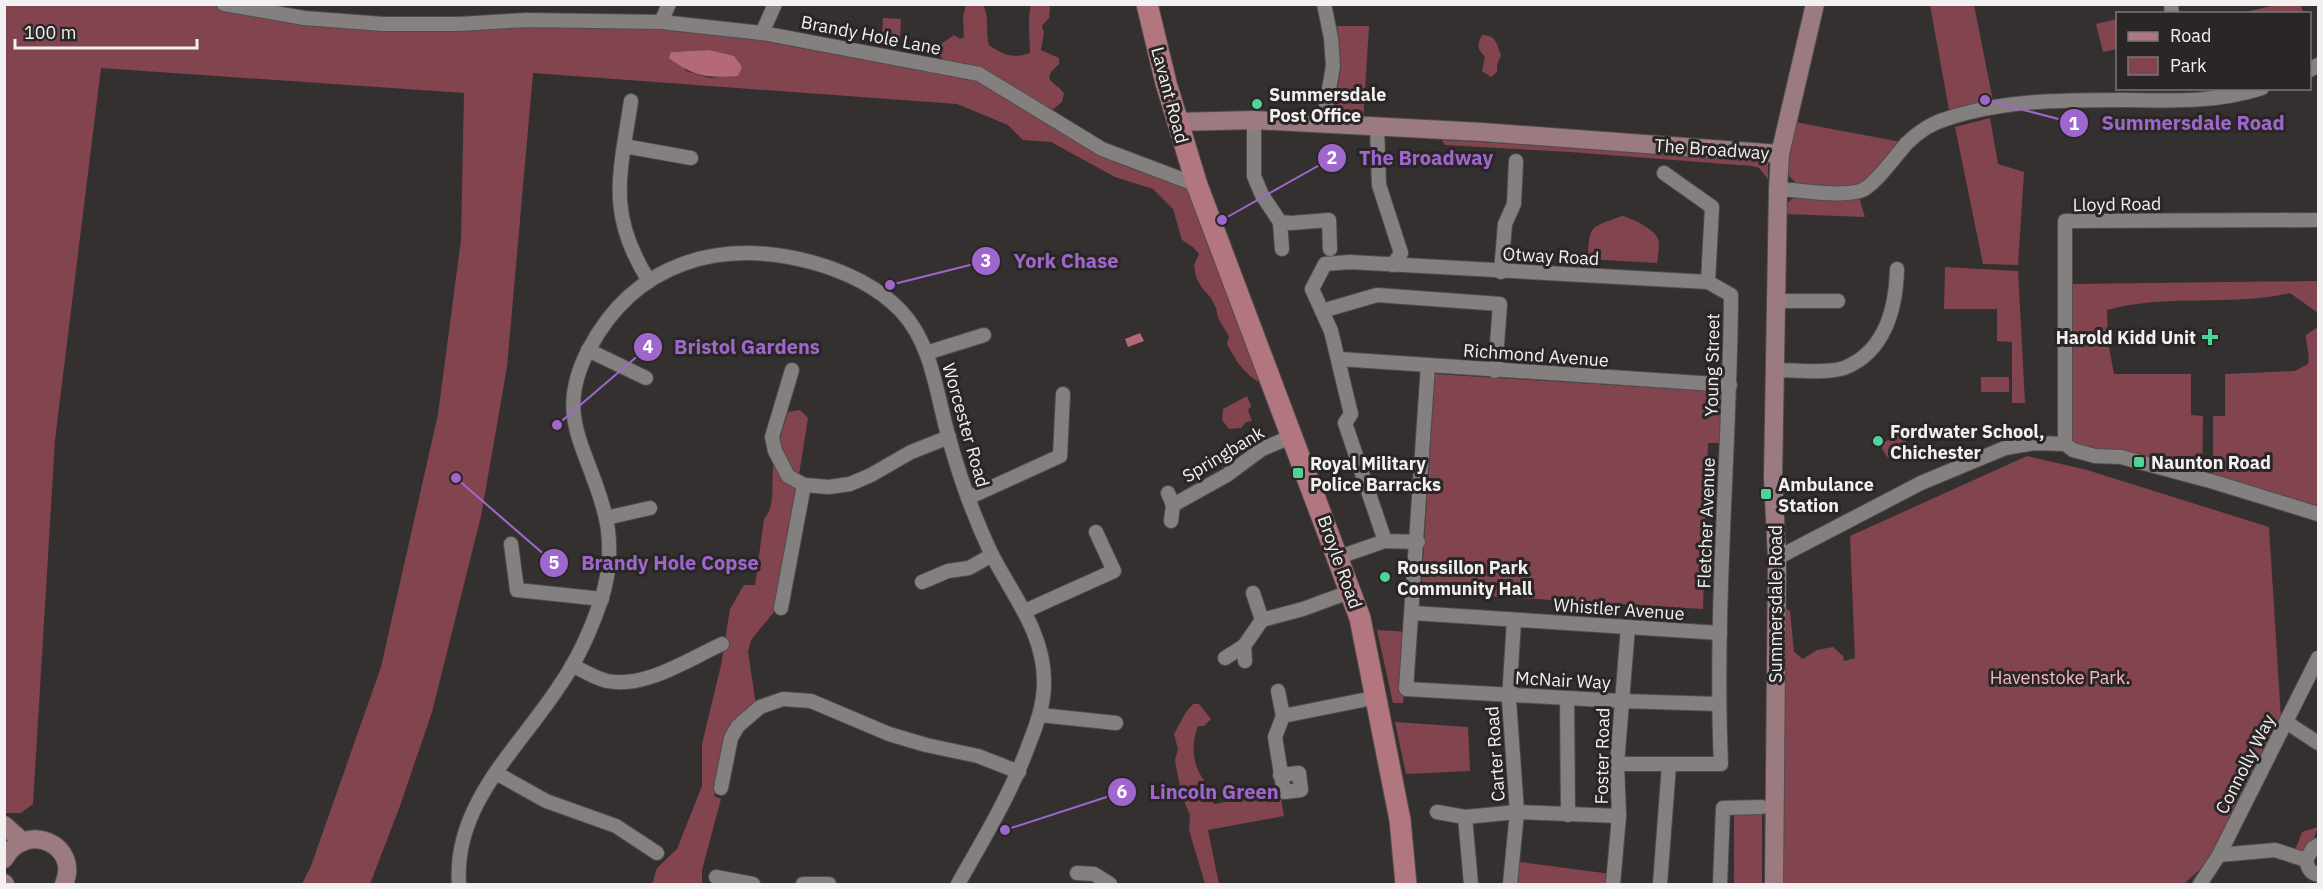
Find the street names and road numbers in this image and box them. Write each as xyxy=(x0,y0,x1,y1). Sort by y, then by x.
street label: Brandy Hole Lane xyxy=(799,10,943,60)
street label: Lavant Road xyxy=(1146,44,1194,146)
street label: The Broadway xyxy=(1654,134,1770,164)
street label: Lloyd Road xyxy=(2072,192,2162,216)
street label: Otway Road xyxy=(1502,242,1600,270)
street label: Young Street xyxy=(1700,313,1724,417)
street label: Richmond Avenue xyxy=(1462,338,1610,372)
street label: Worcester Road xyxy=(937,360,995,490)
street label: Springbank xyxy=(1178,420,1269,487)
street label: Fletcher Avenue xyxy=(1692,457,1720,589)
street label: Broyle Road xyxy=(1312,512,1368,612)
street label: Summersdale Road xyxy=(1764,525,1787,683)
street label: Whistler Avenue xyxy=(1553,593,1685,625)
street label: McNair Way xyxy=(1515,666,1611,694)
street label: Carter Road xyxy=(1480,705,1510,803)
street label: Foster Road xyxy=(1590,707,1614,805)
street label: Connolly Way xyxy=(2210,710,2280,818)

